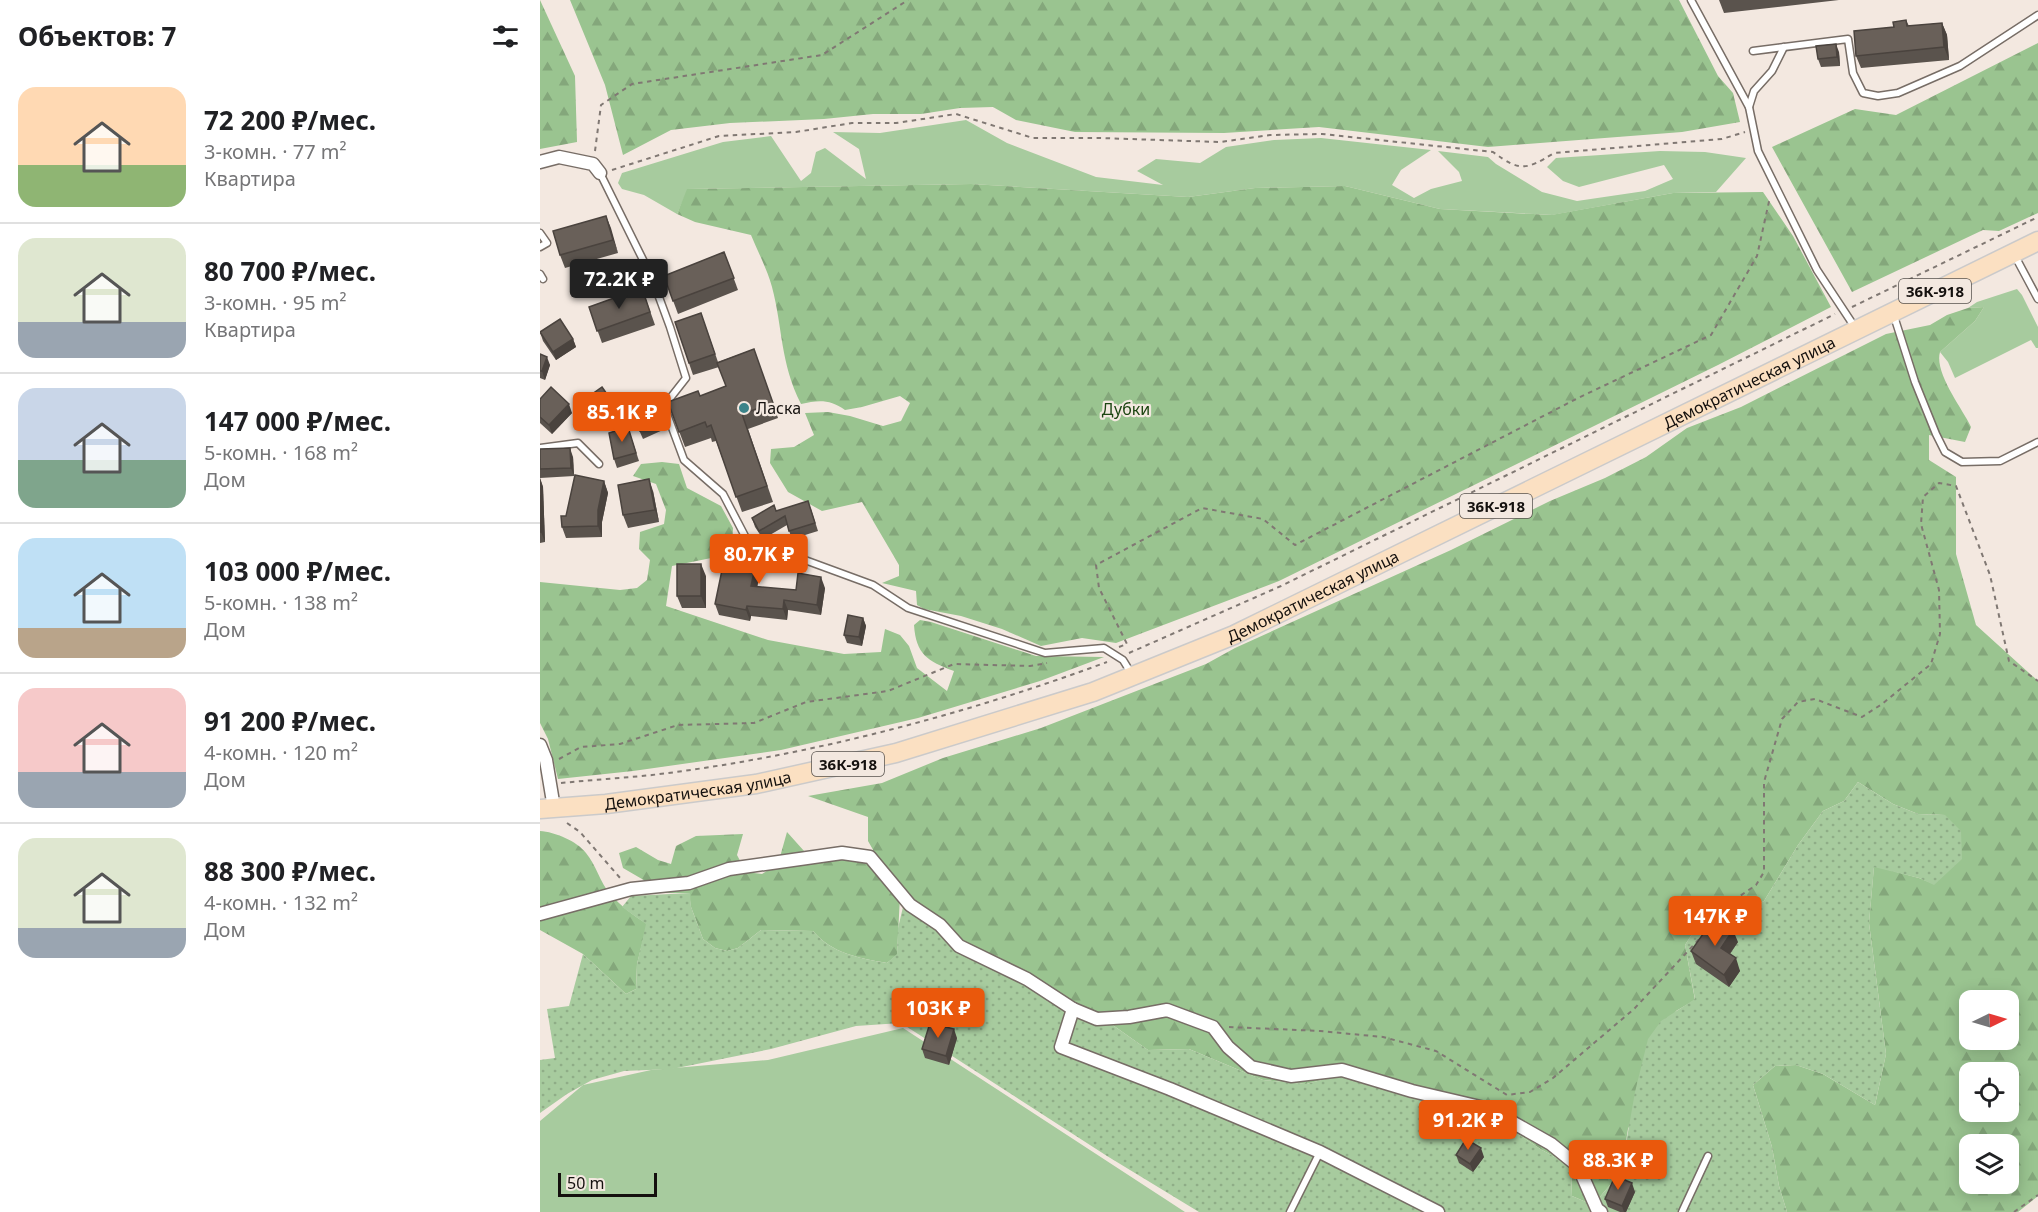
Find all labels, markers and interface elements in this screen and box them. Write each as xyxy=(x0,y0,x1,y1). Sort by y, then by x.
text: Объектов: 7 xyxy=(18,18,176,54)
icon: filters xyxy=(489,20,522,53)
text: 72 200 ₽/мес. xyxy=(204,102,376,138)
icon: home xyxy=(66,111,138,183)
text: 3-комн. · 77 m² xyxy=(204,138,347,165)
text: Квартира xyxy=(204,165,296,192)
text: 80 700 ₽/мес. xyxy=(204,253,376,289)
pin: 72.2K ₽ xyxy=(564,259,674,310)
icon: home xyxy=(66,262,138,334)
text: 72.2K ₽ xyxy=(584,265,654,292)
road number: 36К-918 xyxy=(1899,279,1971,303)
text: 3-комн. · 95 m² xyxy=(204,289,347,316)
text: Квартира xyxy=(204,316,296,343)
street label: Демократическая улица xyxy=(1660,331,1839,434)
pin: 85.1K ₽ xyxy=(567,392,677,443)
place label: Ласка xyxy=(756,397,801,419)
text: 85.1K ₽ xyxy=(587,398,657,425)
park label: Дубки xyxy=(1102,398,1150,420)
marker: Ласка xyxy=(737,401,751,415)
text: 147 000 ₽/мес. xyxy=(204,403,391,439)
icon: home xyxy=(66,412,138,484)
text: 5-комн. · 168 m² xyxy=(204,439,358,466)
text: Дом xyxy=(204,466,246,493)
road number: 36К-918 xyxy=(1460,494,1532,518)
pin: 80.7K ₽ xyxy=(704,534,814,585)
text: 80.7K ₽ xyxy=(724,540,794,567)
street label: Демократическая улица xyxy=(1224,545,1402,648)
text: 103 000 ₽/мес. xyxy=(204,553,391,589)
icon: home xyxy=(66,562,138,634)
text: 5-комн. · 138 m² xyxy=(204,589,358,616)
text: Дом xyxy=(204,616,246,643)
text: 91 200 ₽/мес. xyxy=(204,703,376,739)
icon: home xyxy=(66,712,138,784)
text: 4-комн. · 120 m² xyxy=(204,739,358,766)
road number: 36К-918 xyxy=(812,752,884,776)
text: Дом xyxy=(204,766,246,793)
street label: Демократическая улица xyxy=(603,766,793,815)
text: 88 300 ₽/мес. xyxy=(204,853,376,889)
icon: home xyxy=(66,862,138,934)
text: 4-комн. · 132 m² xyxy=(204,889,358,916)
pin: 147K ₽ xyxy=(1666,896,1764,947)
text: 147K ₽ xyxy=(1683,902,1747,929)
text: Дом xyxy=(204,916,246,943)
pin: 103K ₽ xyxy=(889,988,987,1039)
north arrow xyxy=(1959,990,2019,1050)
map controls xyxy=(1959,990,2019,1194)
text: 103K ₽ xyxy=(906,994,970,1021)
button: locate xyxy=(1959,1062,2019,1122)
pin: 91.2K ₽ xyxy=(1413,1100,1523,1151)
text: 91.2K ₽ xyxy=(1433,1106,1503,1133)
button: layers xyxy=(1959,1134,2019,1194)
pin: 88.3K ₽ xyxy=(1563,1140,1673,1191)
text: 88.3K ₽ xyxy=(1583,1146,1653,1173)
scale bar xyxy=(558,1170,657,1198)
text: 50 m xyxy=(567,1172,604,1194)

